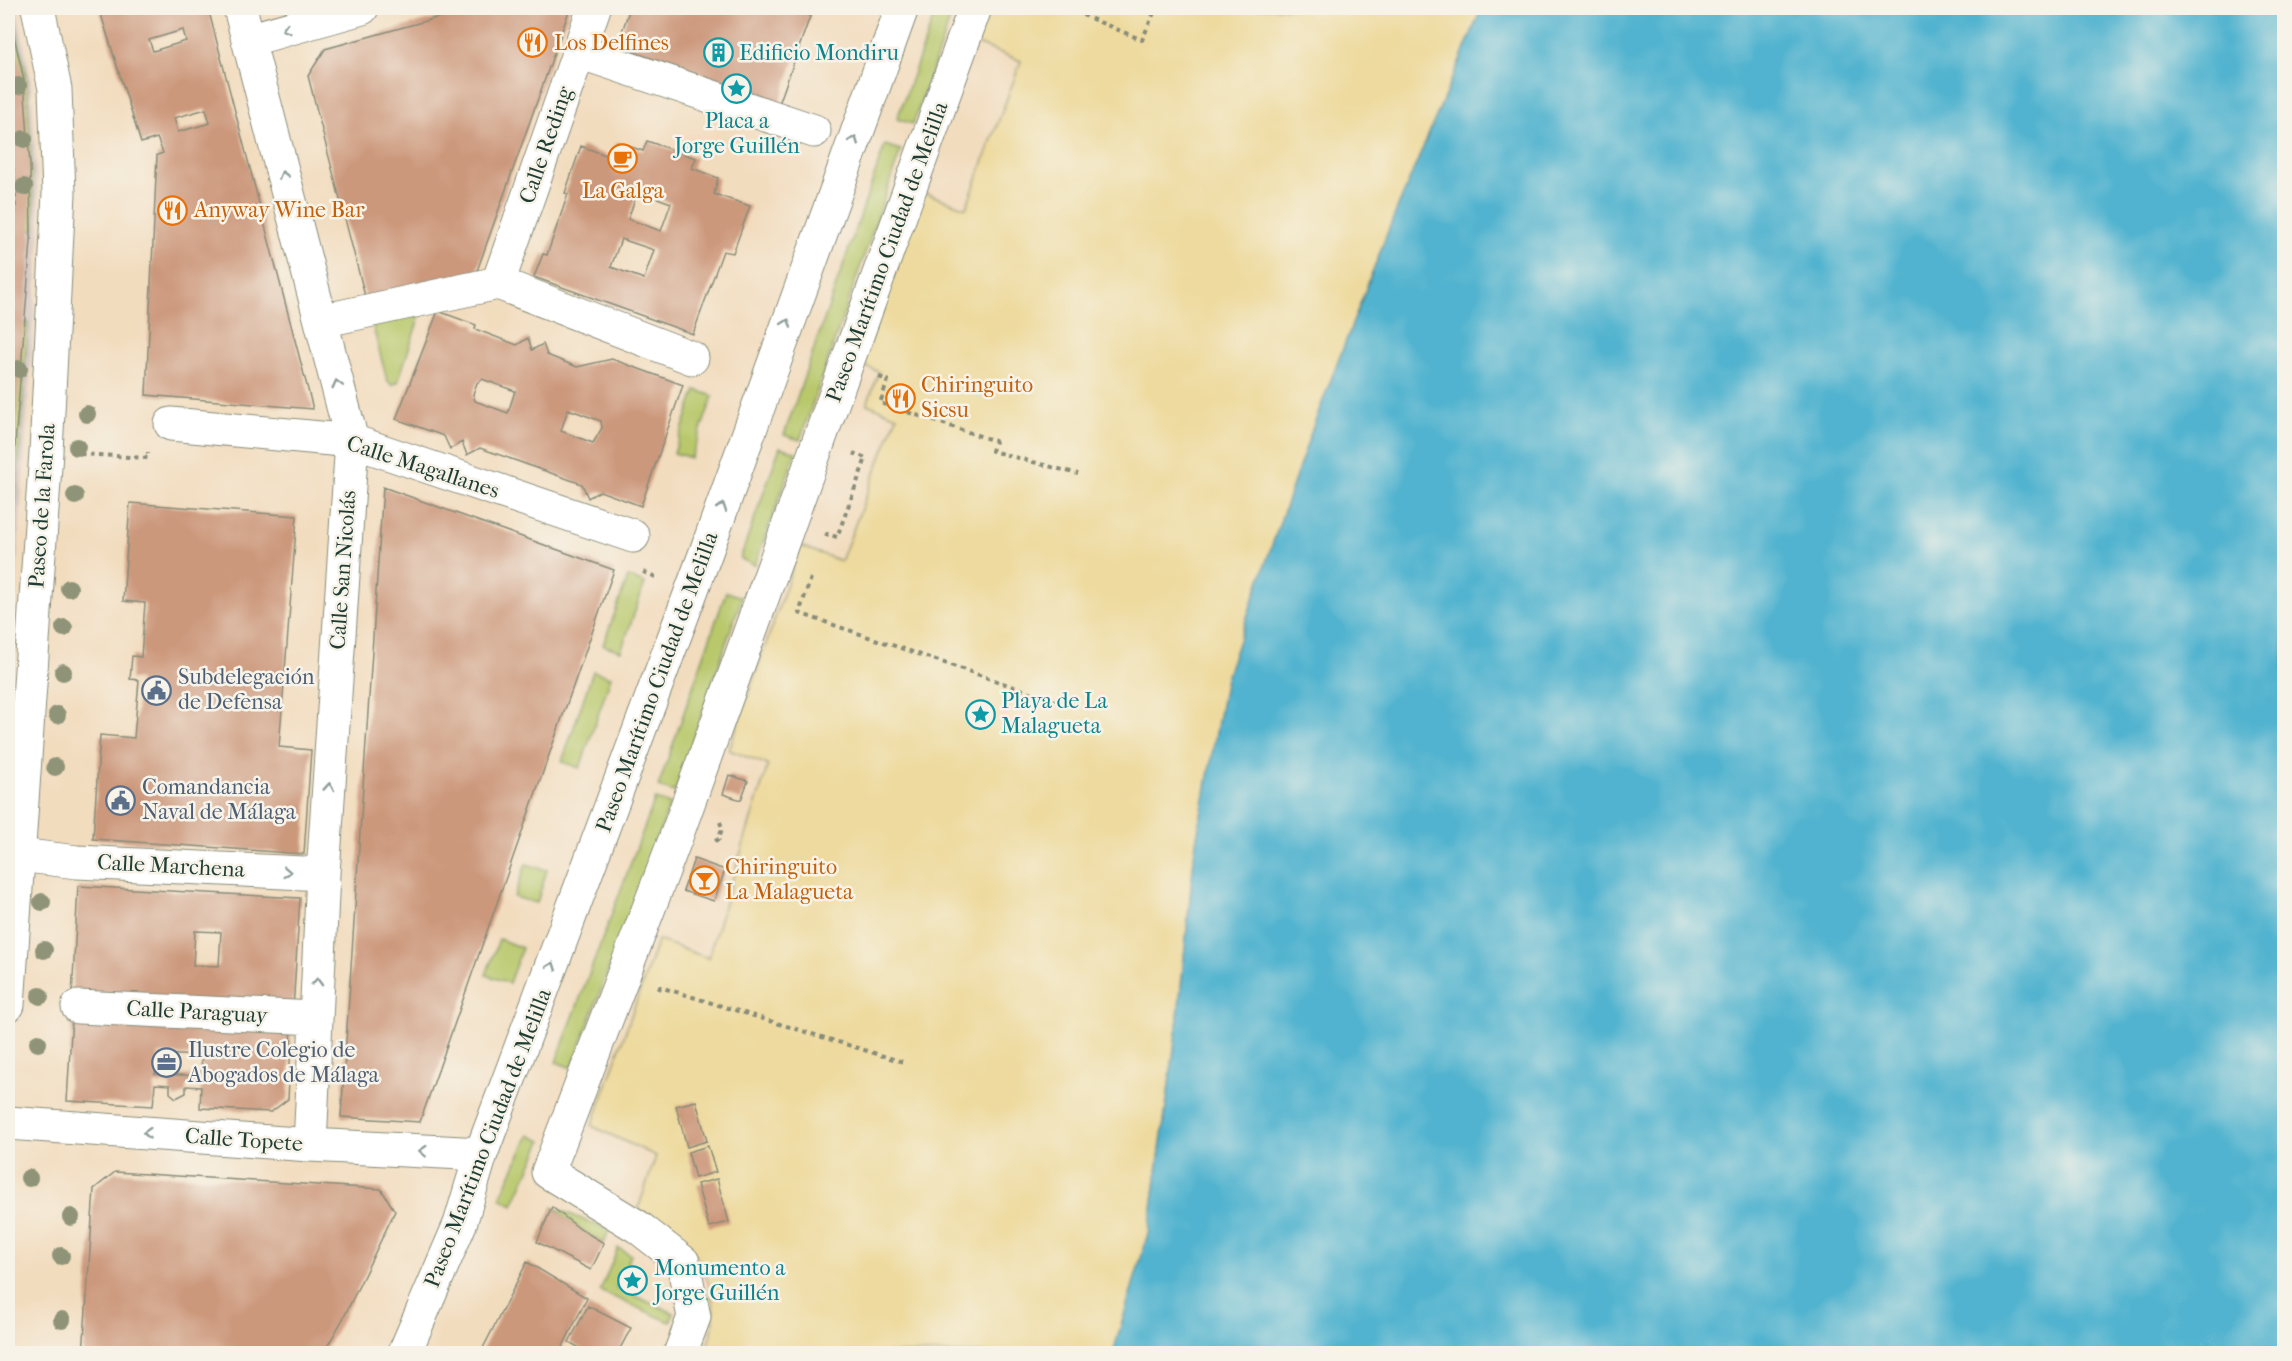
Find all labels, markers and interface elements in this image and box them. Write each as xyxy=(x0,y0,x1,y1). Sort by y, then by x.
one-way arrow xyxy=(281,22,292,34)
restaurant icon: Los Delfines xyxy=(517,27,549,59)
place label: Los Delfines xyxy=(554,30,669,56)
building icon: Edificio Mondiru xyxy=(702,37,734,69)
place label: Edificio Mondiru xyxy=(739,40,900,66)
place icon: Placa a Jorge Guillén xyxy=(721,73,753,105)
street label: Calle Reding xyxy=(514,83,578,207)
street label: Paseo Marítimo Ciudad de Melilla xyxy=(820,97,954,406)
place label: Placa a Jorge Guillén xyxy=(672,108,800,159)
one-way arrow xyxy=(846,135,859,146)
cafe icon: La Galga xyxy=(607,143,639,175)
one-way arrow xyxy=(278,170,291,180)
place label: La Galga xyxy=(582,178,665,204)
restaurant icon: Anyway Wine Bar xyxy=(157,194,189,226)
place label: Anyway Wine Bar xyxy=(193,197,365,223)
one-way arrow xyxy=(780,318,792,329)
place label: Chiringuito Sicsu xyxy=(921,372,1033,423)
one-way arrow xyxy=(332,379,345,389)
restaurant icon: Chiringuito Sicsu xyxy=(884,382,916,414)
street label: Paseo de la Farola xyxy=(23,422,61,589)
street label: Calle Magallanes xyxy=(343,430,503,504)
street label: Calle San Nicolás xyxy=(324,490,362,650)
one-way arrow xyxy=(714,502,727,513)
street label: Paseo Marítimo Ciudad de Melilla xyxy=(590,527,724,836)
place label: Subdelegación de Defensa xyxy=(178,664,315,715)
public building icon: Subdelegación de Defensa xyxy=(141,674,173,706)
place label: Playa de La Malagueta xyxy=(1001,688,1108,739)
place icon: Playa de La Malagueta xyxy=(964,698,996,730)
place label: Comandancia Naval de Málaga xyxy=(142,774,297,825)
one-way arrow xyxy=(322,783,335,792)
public building icon: Comandancia Naval de Málaga xyxy=(105,784,137,816)
street label: Calle Marchena xyxy=(96,849,246,883)
place label: Chiringuito La Malagueta xyxy=(725,854,854,905)
bar icon: Chiringuito La Malagueta xyxy=(688,864,720,896)
one-way arrow xyxy=(282,865,291,878)
one-way arrow xyxy=(545,961,558,971)
one-way arrow xyxy=(310,977,323,986)
street label: Paseo Marítimo Ciudad de Melilla xyxy=(419,984,557,1291)
street label: Calle Paraguay xyxy=(126,995,270,1029)
place label: Ilustre Colegio de Abogados de Málaga xyxy=(187,1037,380,1088)
office icon: Ilustre Colegio de Abogados de Málaga xyxy=(151,1047,183,1079)
street label: Calle Topete xyxy=(184,1123,304,1157)
one-way arrow xyxy=(142,1127,151,1140)
one-way arrow xyxy=(418,1144,427,1157)
place label: Monumento a Jorge Guillén xyxy=(652,1255,786,1306)
place icon: Monumento a Jorge Guillén xyxy=(617,1265,649,1297)

